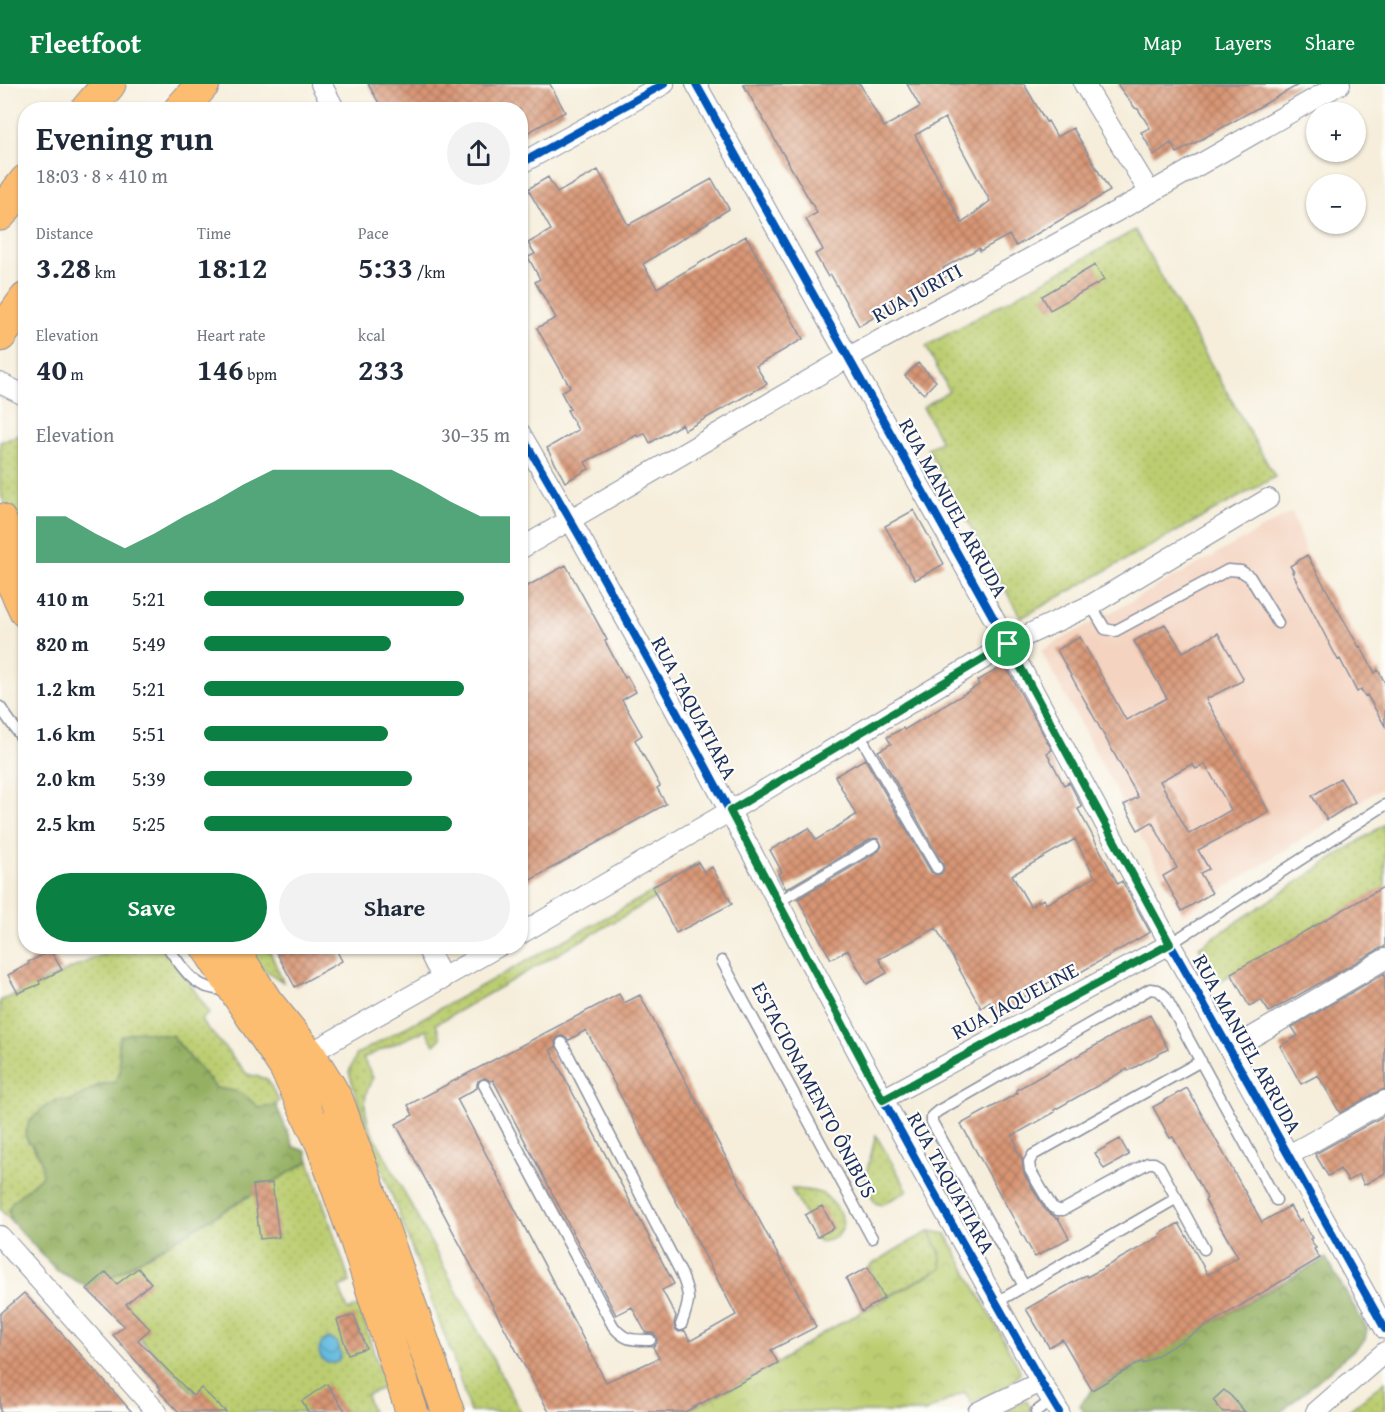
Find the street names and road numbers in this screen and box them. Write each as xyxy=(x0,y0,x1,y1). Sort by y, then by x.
street label: RUA JURITI xyxy=(866,255,968,330)
street label: RUA MANUEL ARRUDA xyxy=(891,412,1016,603)
street label: RUA TAQUATIARA xyxy=(644,631,745,785)
street label: RUA MANUEL ARRUDA xyxy=(1185,948,1310,1139)
street label: RUA JAQUELINE xyxy=(946,954,1084,1047)
street label: ESTACIONAMENTO ÔNIBUS xyxy=(744,976,885,1203)
street label: RUA TAQUATIARA xyxy=(900,1106,1003,1260)

